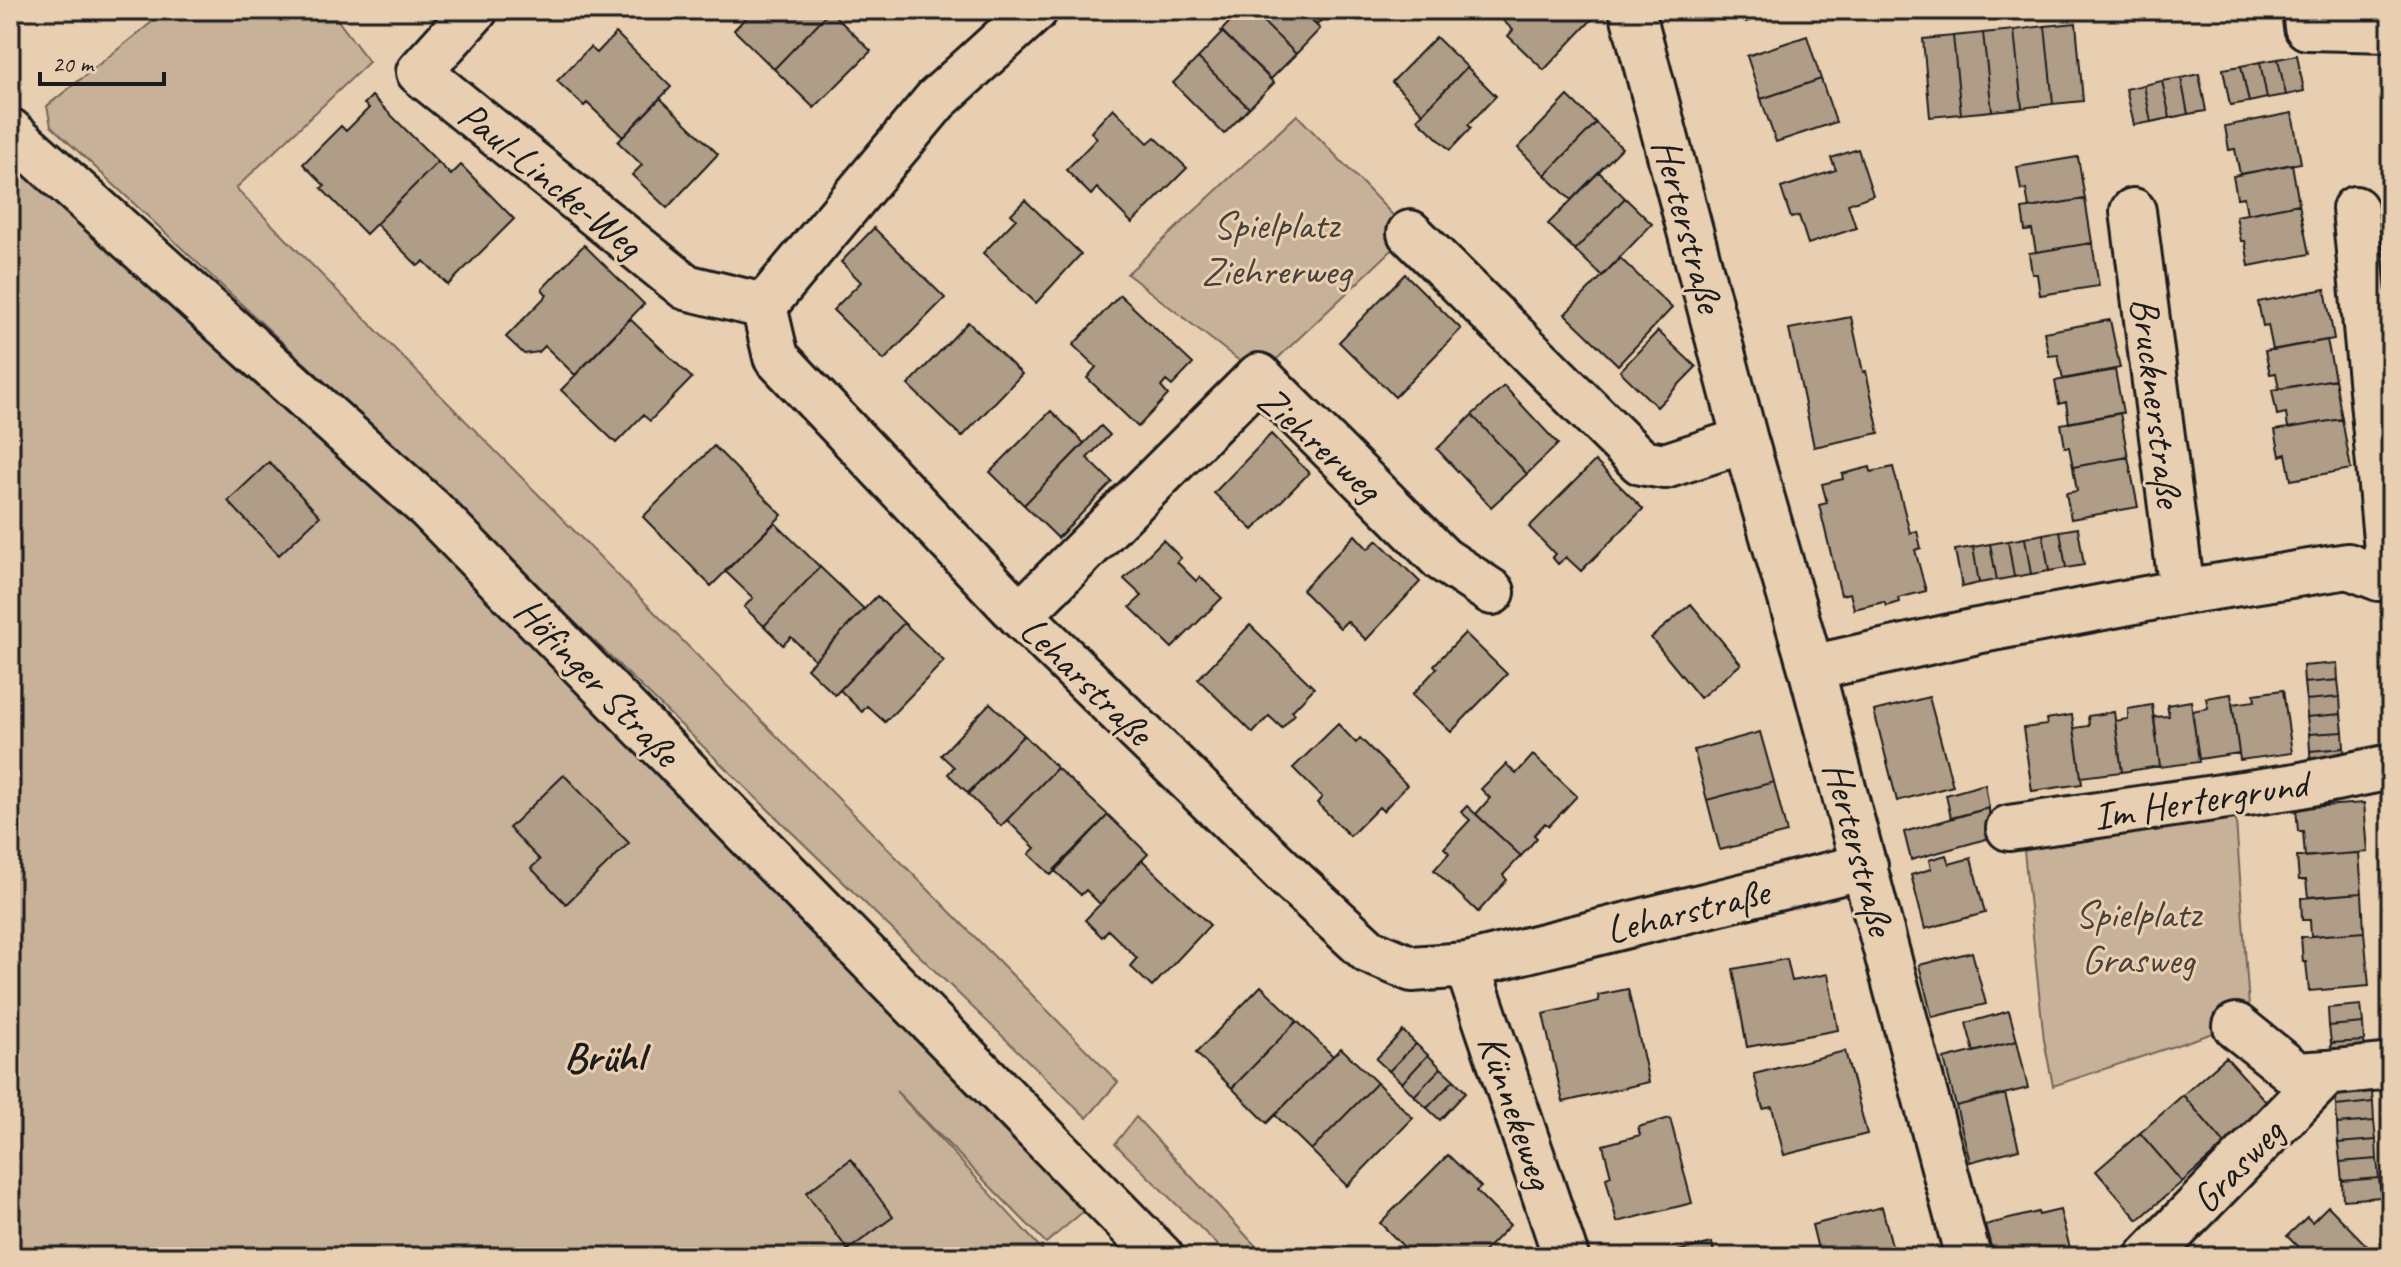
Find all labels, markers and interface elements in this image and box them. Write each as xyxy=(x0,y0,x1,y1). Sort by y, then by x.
scale bar xyxy=(40,36,164,86)
text: 20 m xyxy=(52,49,95,79)
street label: Paul-Lincke-Weg xyxy=(448,90,654,271)
street label: Herterstraße xyxy=(1641,133,1736,320)
park label: Spielplatz Ziehrerweg xyxy=(1201,200,1354,296)
street label: Brucknerstraße xyxy=(2119,295,2195,513)
street label: Ziehrerweg xyxy=(1247,375,1394,514)
street label: Höfinger Straße xyxy=(504,586,693,779)
street label: Leharstraße xyxy=(1009,605,1165,758)
street label: Herterstraße xyxy=(1812,756,1907,943)
street label: Im Hertergrund xyxy=(2090,757,2317,842)
street label: Leharstraße xyxy=(1601,866,1777,955)
park label: Spielplatz Grasweg xyxy=(2075,889,2203,985)
street label: Künnekeweg xyxy=(1467,1028,1567,1197)
district label: Brühl xyxy=(564,1031,652,1084)
street label: Grasweg xyxy=(2181,1107,2296,1224)

